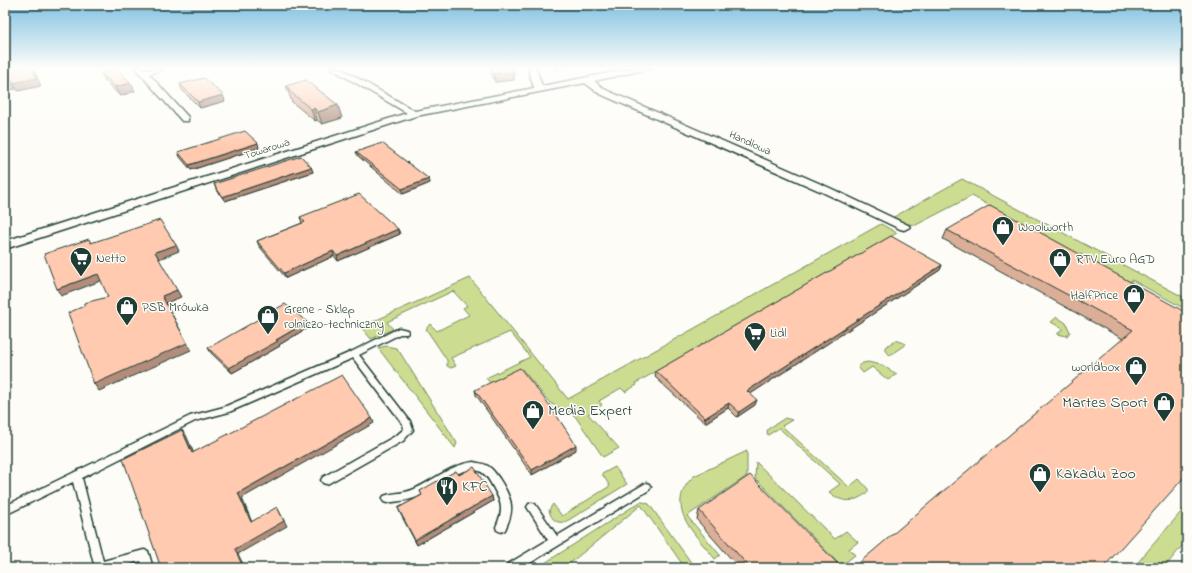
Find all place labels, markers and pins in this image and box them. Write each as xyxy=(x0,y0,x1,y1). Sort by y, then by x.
shop icon: Woolworth xyxy=(990,214,1016,247)
place label: Woolworth xyxy=(1018,218,1073,237)
supermarket icon: Netto xyxy=(68,245,94,278)
shop icon: RTV Euro AGD xyxy=(1047,246,1073,279)
place label: Netto xyxy=(96,249,126,268)
place label: RTV Euro AGD xyxy=(1076,250,1155,269)
shop icon: HalfPrice xyxy=(1121,282,1147,315)
place label: HalfPrice xyxy=(1070,286,1118,305)
shop icon: PSB Mrówka xyxy=(114,294,140,327)
place label: PSB Mrówka xyxy=(142,298,209,317)
place label: Grene - Sklep rolniczo-techniczny xyxy=(284,300,384,335)
shop icon: Grene - Sklep rolniczo-techniczny xyxy=(255,303,281,336)
supermarket icon: Lidl xyxy=(742,320,768,353)
place label: Lidl xyxy=(770,324,787,343)
shop icon: worldbox xyxy=(1123,354,1149,387)
place label: worldbox xyxy=(1072,358,1120,377)
shop icon: Martes Sport xyxy=(1151,390,1177,423)
place label: Martes Sport xyxy=(1062,391,1149,415)
shop icon: Media Expert xyxy=(520,398,546,431)
place label: Media Expert xyxy=(548,399,633,423)
shop icon: Kakadu Zoo xyxy=(1027,461,1053,494)
place label: Kakadu Zoo xyxy=(1056,462,1136,486)
restaurant icon: KFC xyxy=(434,474,460,507)
place label: KFC xyxy=(462,475,488,499)

